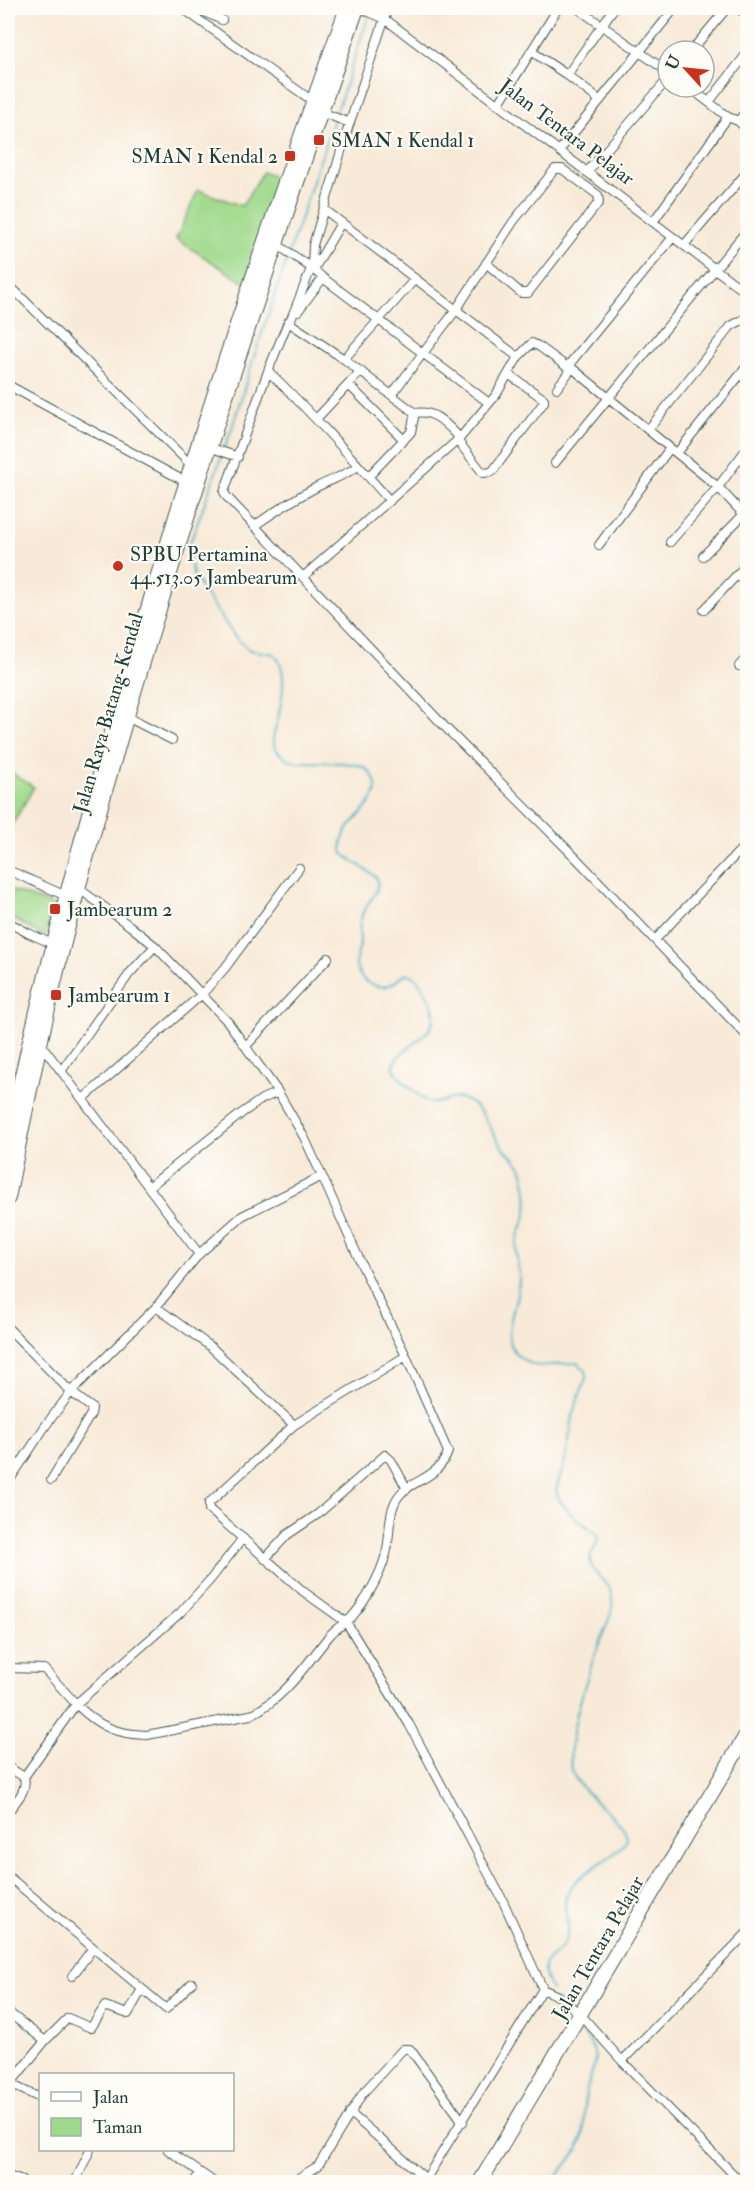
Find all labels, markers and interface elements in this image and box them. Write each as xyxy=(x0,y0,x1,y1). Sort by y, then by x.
north arrow xyxy=(656,39,716,99)
text: U xyxy=(662,52,686,73)
street label: Jalan Tentara Pelajar xyxy=(494,73,640,191)
place label: SMAN 1 Kendal 1 xyxy=(331,128,475,153)
marker: SMAN 1 Kendal 1 xyxy=(312,133,326,147)
place label: SMAN 1 Kendal 2 xyxy=(131,144,278,169)
marker: SMAN 1 Kendal 2 xyxy=(283,149,297,163)
place label: SPBU Pertamina 44.513.05 Jambearum xyxy=(130,542,298,590)
marker: SPBU Pertamina 44.513.05 Jambearum xyxy=(111,559,125,573)
street label: Jalan Raya Batang-Kendal xyxy=(67,610,149,817)
place label: Jambearum 2 xyxy=(66,897,172,922)
marker: Jambearum 2 xyxy=(48,902,62,916)
place label: Jambearum 1 xyxy=(67,983,170,1008)
marker: Jambearum 1 xyxy=(49,988,63,1002)
street label: Jalan Tentara Pelajar xyxy=(546,1871,650,2025)
legend xyxy=(39,2073,234,2151)
text: Jalan xyxy=(92,2086,129,2109)
text: Taman xyxy=(93,2116,142,2139)

